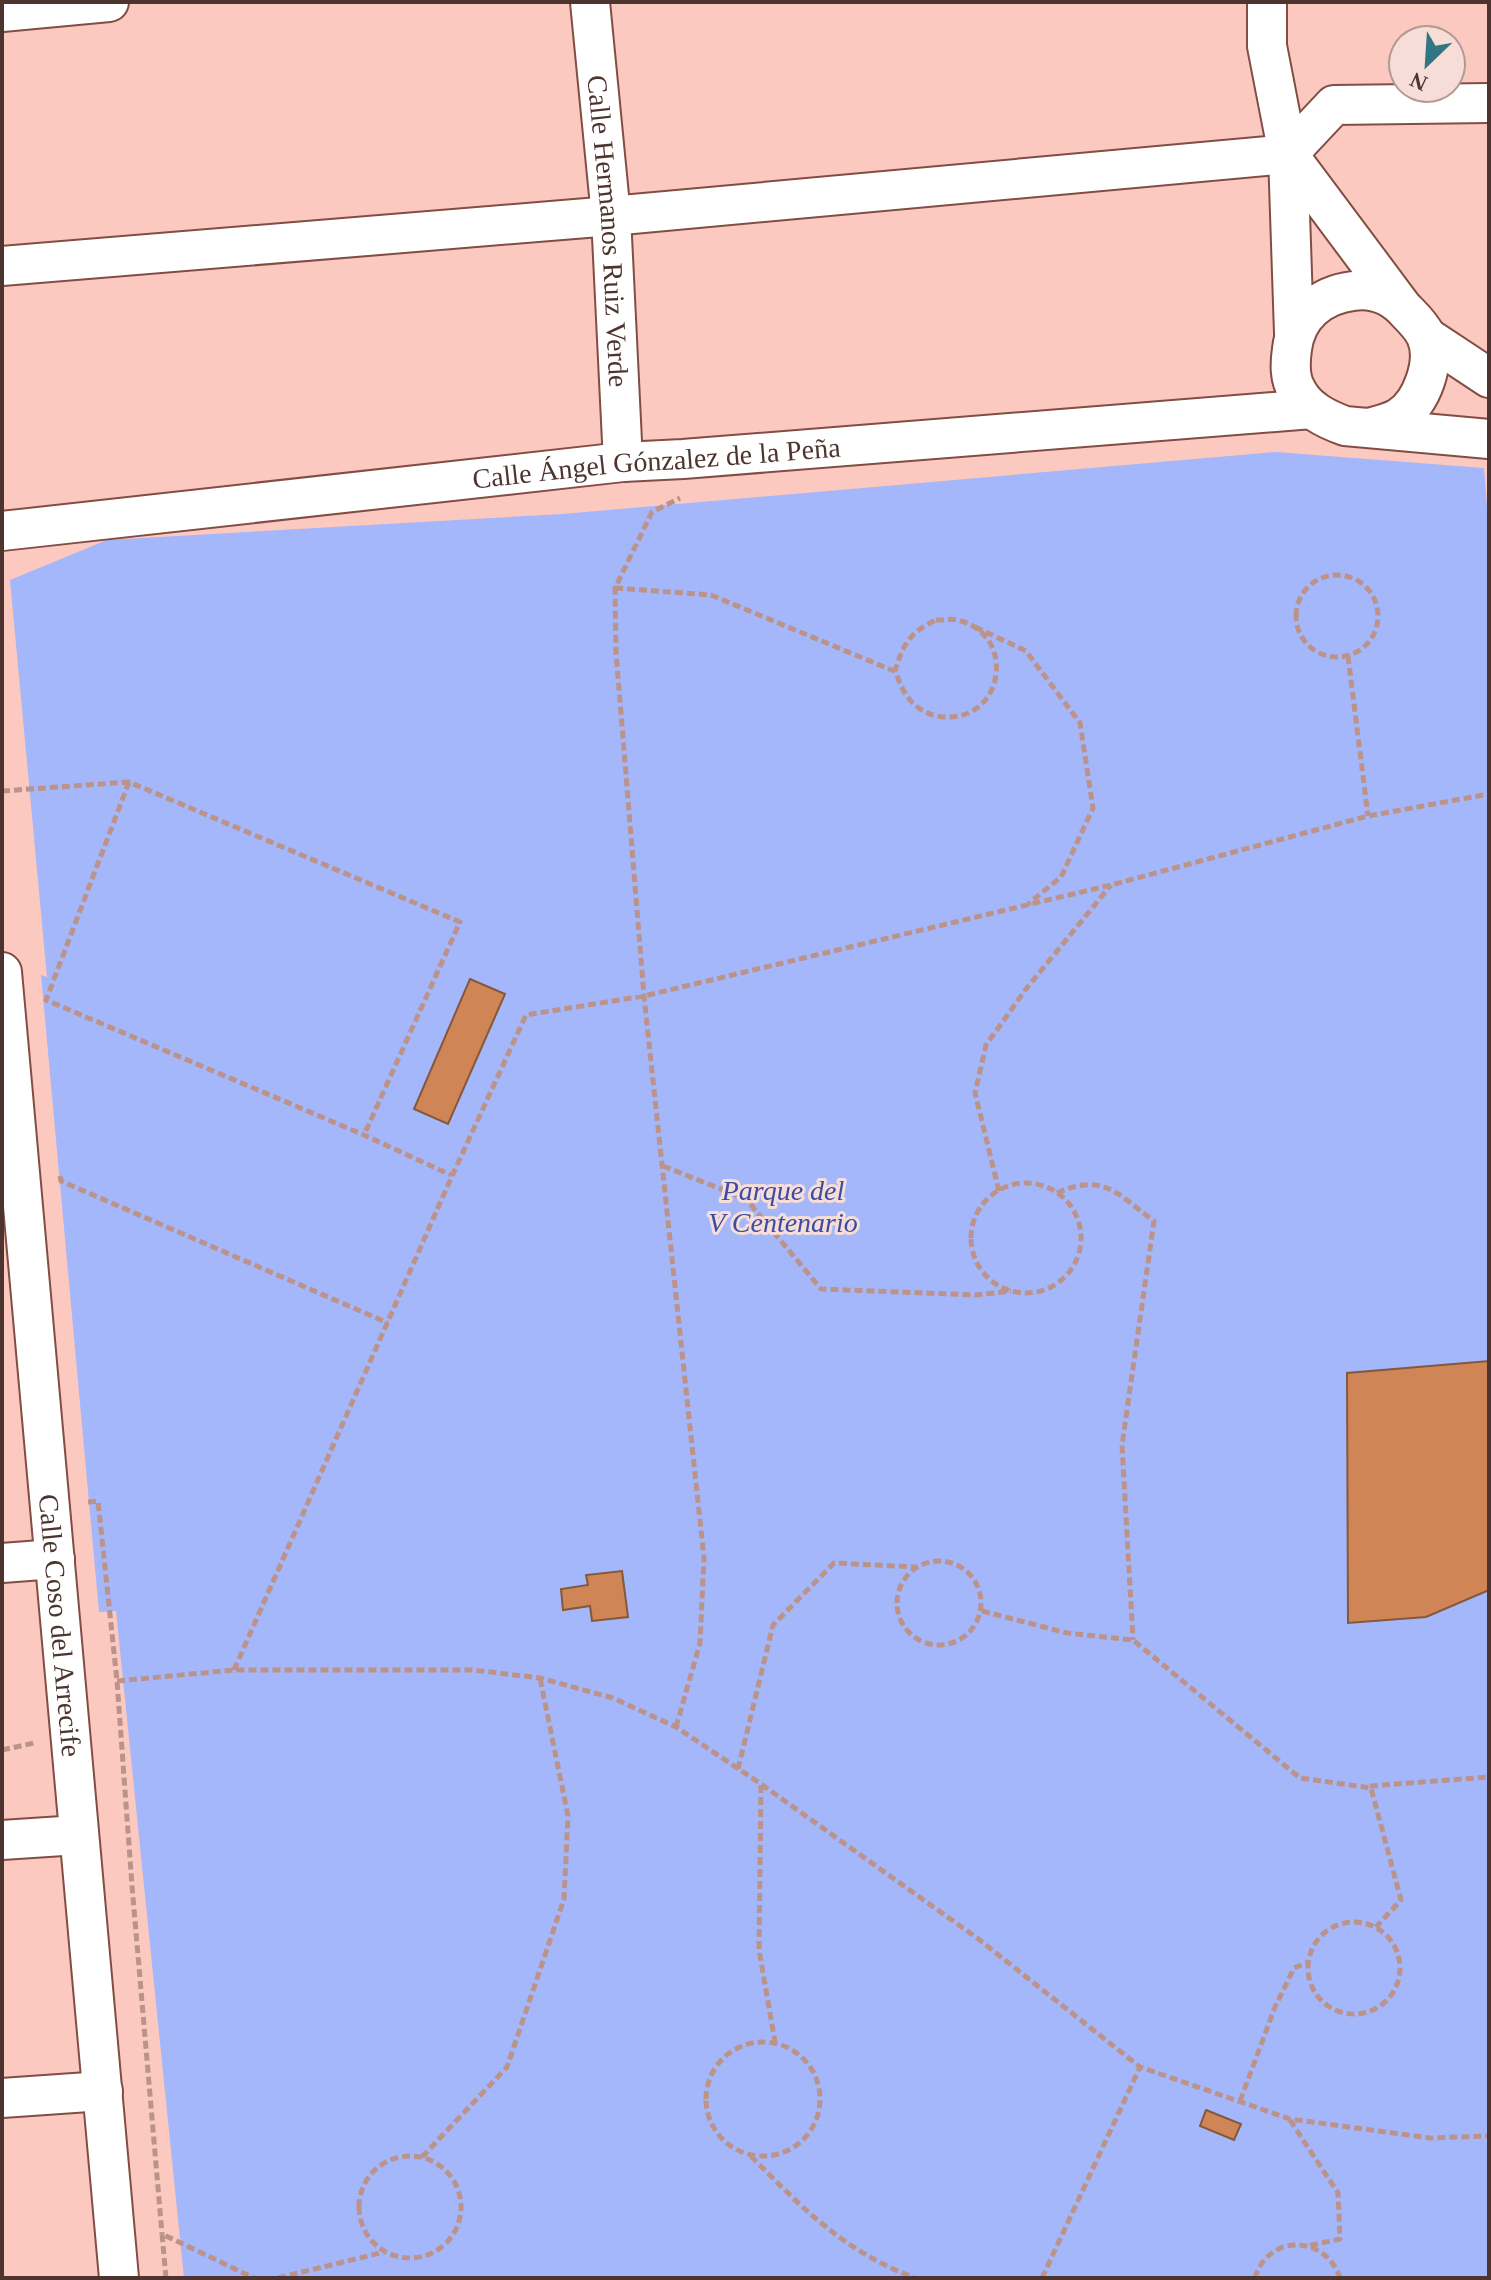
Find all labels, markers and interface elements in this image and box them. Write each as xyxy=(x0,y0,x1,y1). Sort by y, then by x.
north arrow xyxy=(1387,24,1467,104)
text: N xyxy=(1406,67,1431,96)
street label: Calle Hermanos Ruiz Verde xyxy=(582,74,635,388)
street label: Calle Ángel Gónzalez de la Peña xyxy=(471,431,842,494)
park label: Parque del V Centenario xyxy=(708,1175,858,1238)
street label: Calle Coso del Arrecife xyxy=(33,1493,88,1758)

